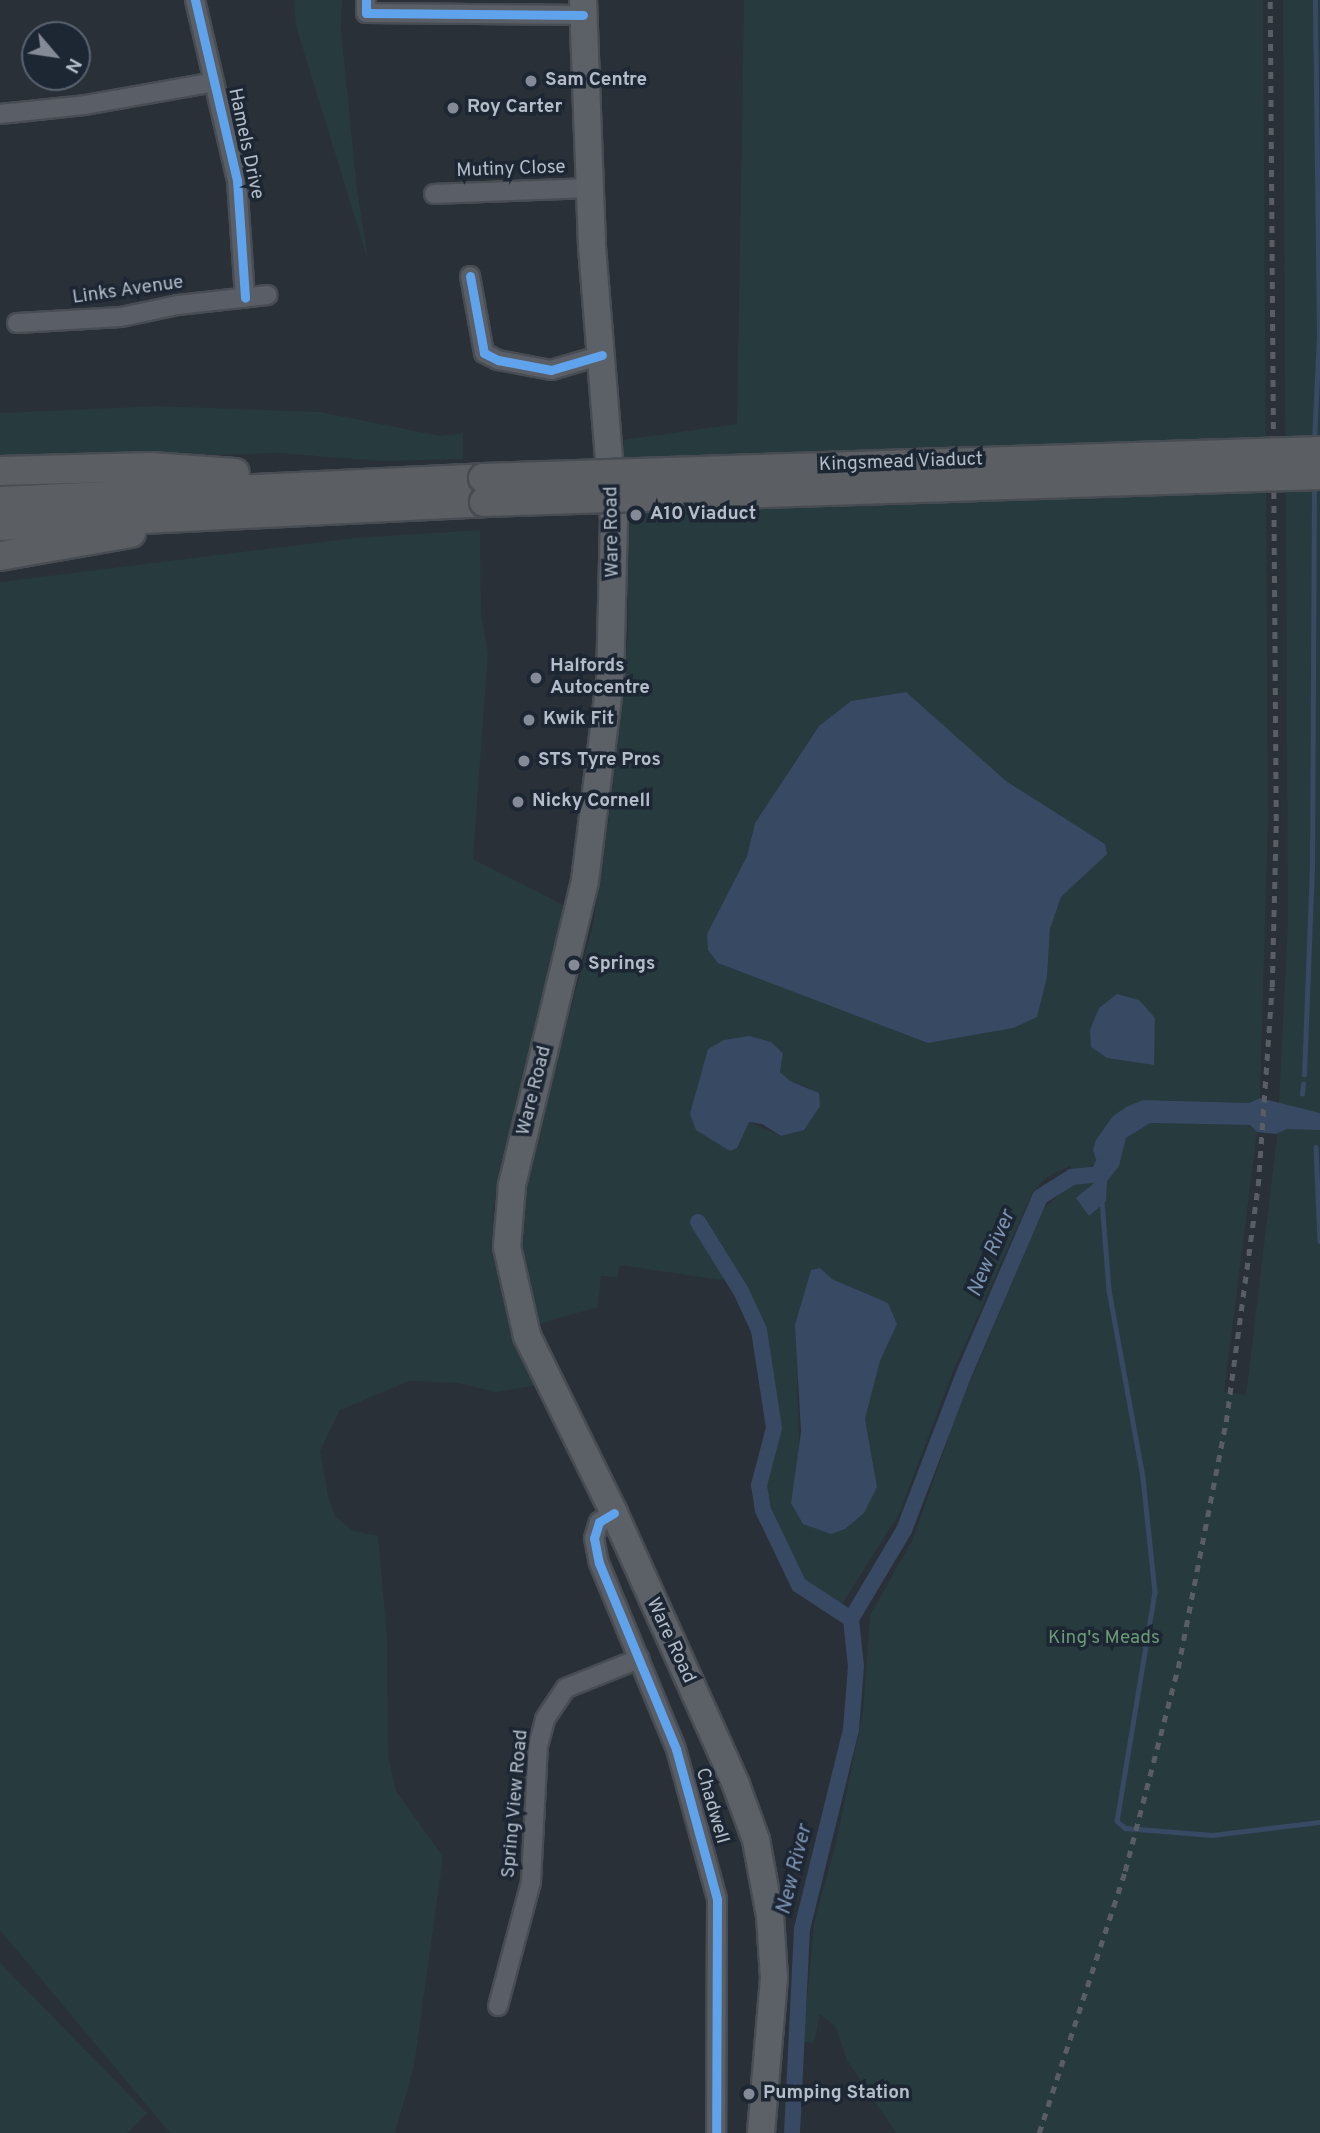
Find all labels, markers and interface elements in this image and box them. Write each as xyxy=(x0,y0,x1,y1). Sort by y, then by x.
north arrow xyxy=(21,21,91,91)
text: N xyxy=(59,53,86,77)
place label: Sam Centre xyxy=(545,70,647,92)
marker: Sam Centre xyxy=(523,73,539,89)
street label: Hamels Drive xyxy=(222,86,268,202)
place label: Roy Carter xyxy=(467,97,562,119)
marker: Roy Carter xyxy=(445,100,461,116)
street label: Mutiny Close xyxy=(456,157,566,183)
street label: Links Avenue xyxy=(71,272,185,310)
street label: Kingsmead Viaduct xyxy=(818,449,984,477)
street label: Ware Road xyxy=(601,486,625,578)
place label: A10 Viaduct xyxy=(650,504,757,526)
marker: A10 Viaduct xyxy=(628,507,644,523)
place label: Halfords Autocentre xyxy=(550,656,650,700)
marker: Halfords Autocentre xyxy=(528,670,544,686)
place label: Kwik Fit xyxy=(543,709,614,731)
marker: Kwik Fit xyxy=(521,712,537,728)
place label: STS Tyre Pros xyxy=(538,750,661,772)
marker: STS Tyre Pros xyxy=(516,753,532,769)
place label: Nicky Cornell xyxy=(532,791,650,813)
marker: Nicky Cornell xyxy=(510,794,526,810)
place label: Springs xyxy=(588,954,655,976)
marker: Springs xyxy=(566,957,582,973)
street label: Ware Road xyxy=(513,1044,557,1138)
water label: New River xyxy=(962,1207,1022,1301)
street label: Ware Road xyxy=(640,1595,700,1687)
park label: King's Meads xyxy=(1048,1628,1160,1650)
street label: Spring View Road xyxy=(498,1729,534,1879)
street label: Chadwell xyxy=(689,1766,733,1846)
water label: New River xyxy=(772,1822,818,1918)
place label: Pumping Station xyxy=(763,2083,910,2105)
marker: Pumping Station xyxy=(741,2086,757,2102)

